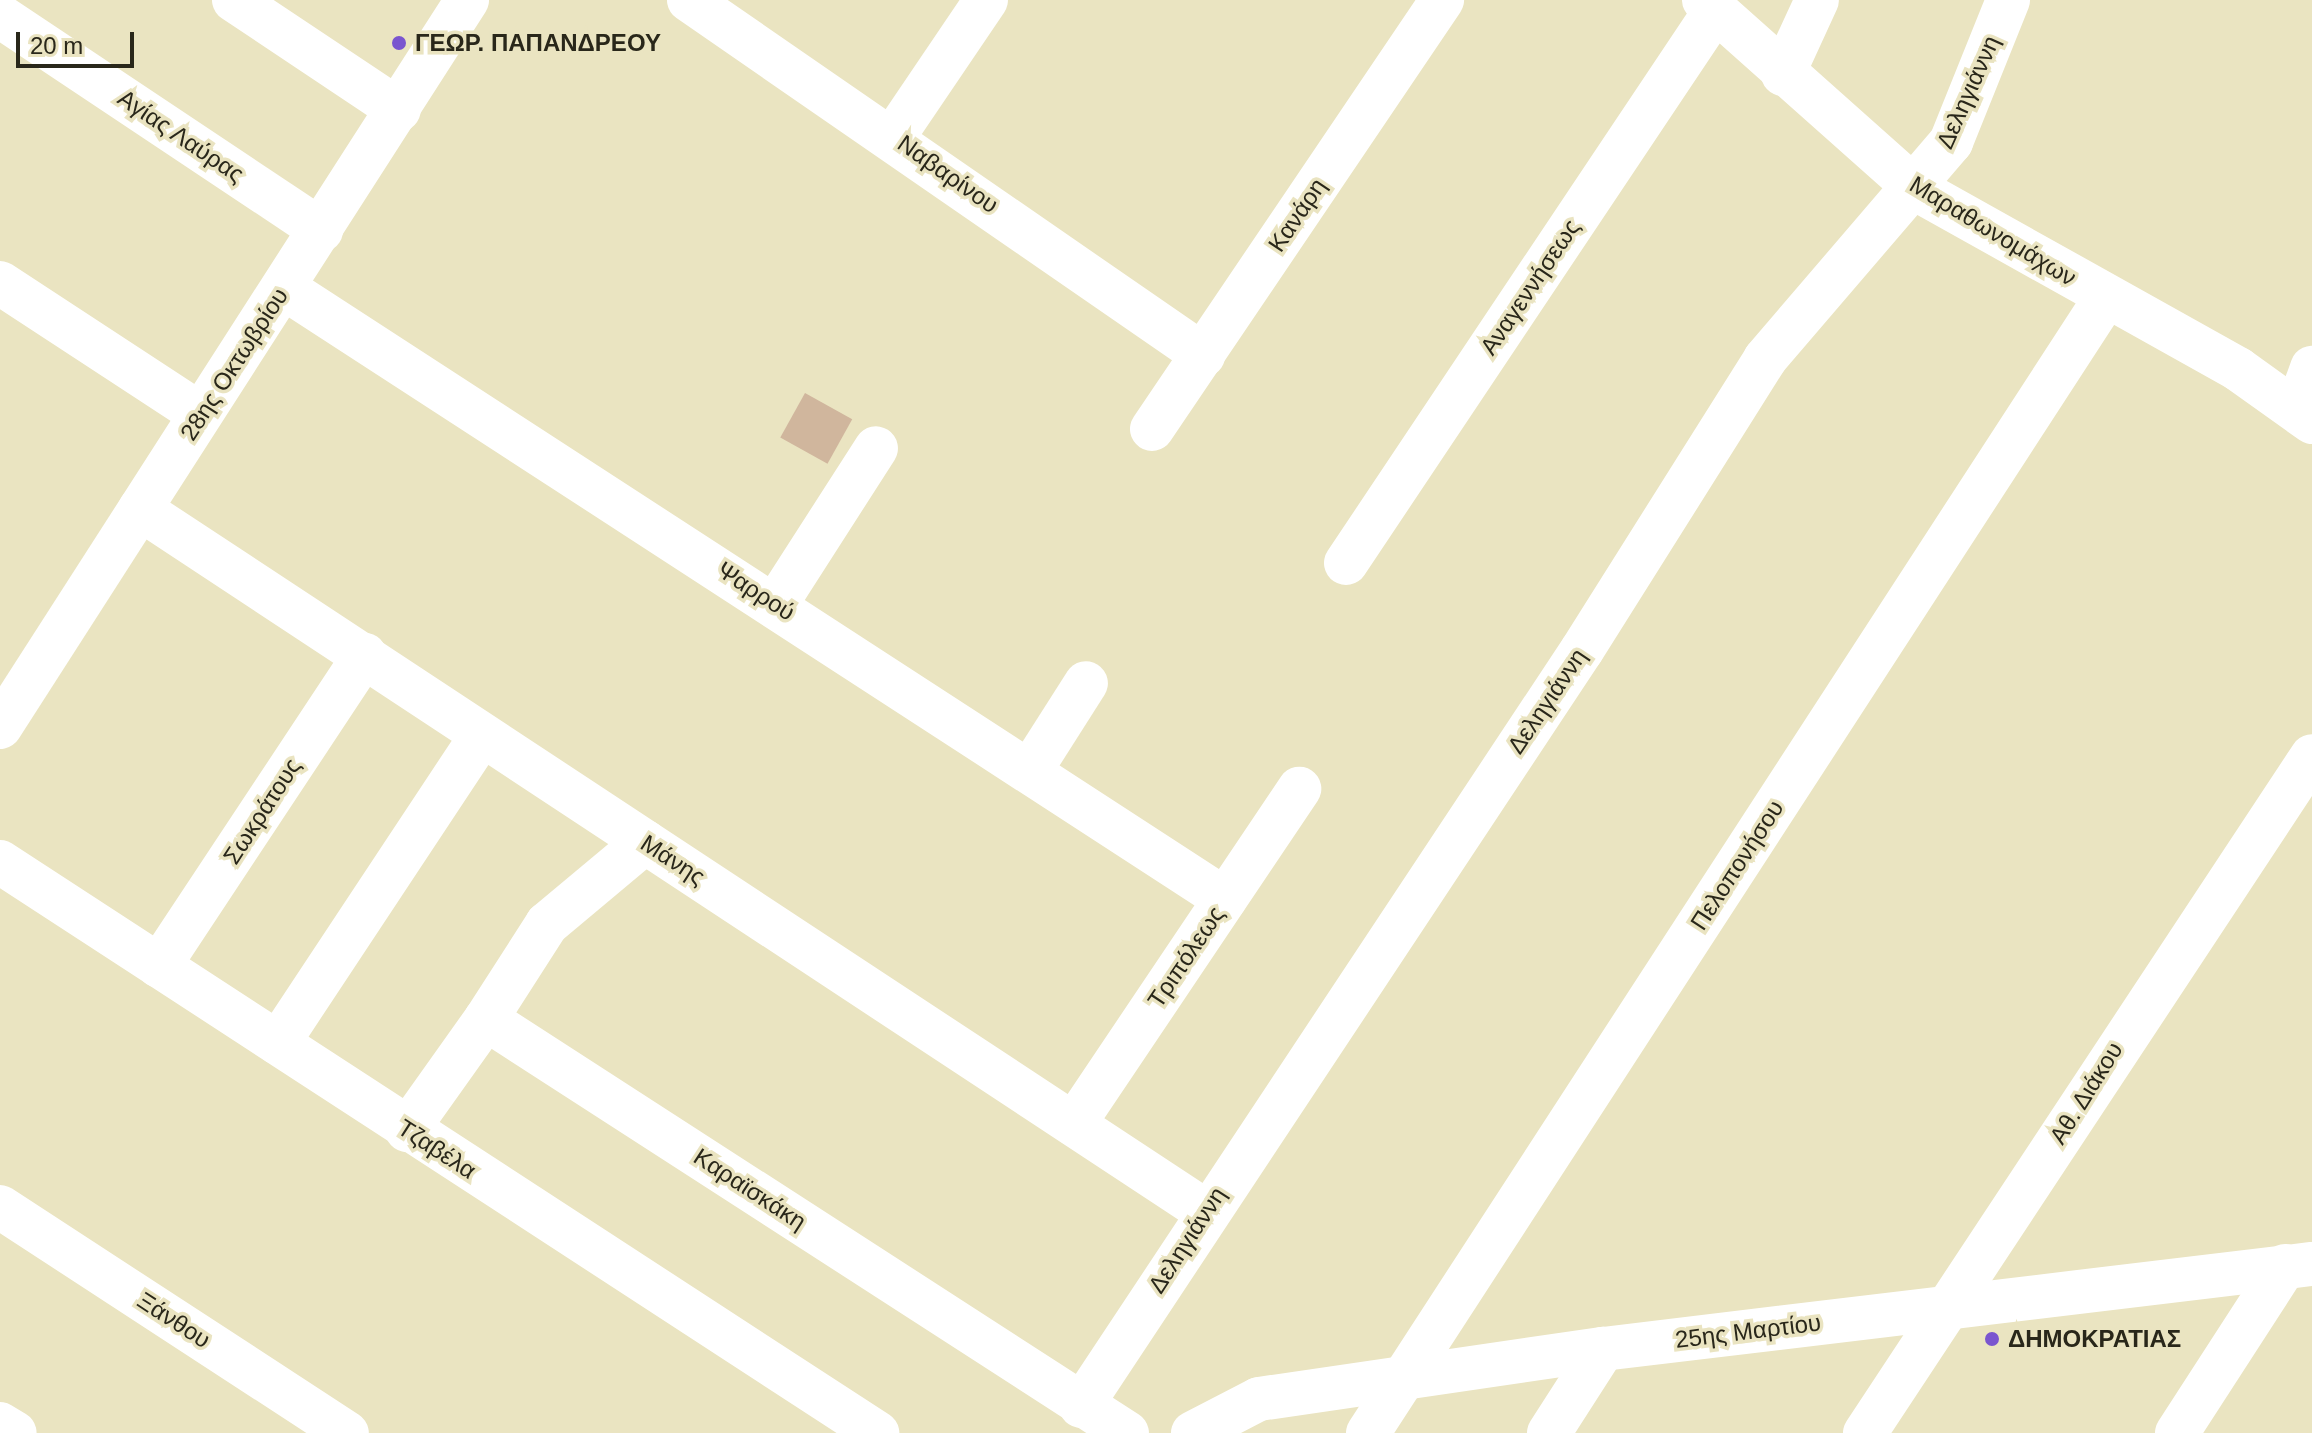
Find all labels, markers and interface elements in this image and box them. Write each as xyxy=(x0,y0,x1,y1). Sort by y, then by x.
scale bar xyxy=(20,16,138,66)
place label: ΓΕΩΡ. ΠΑΠΑΝΔΡΕΟΥ xyxy=(415,29,661,57)
street label: Δεληγιάννη xyxy=(1930,31,2006,153)
text: 20 m xyxy=(30,32,83,59)
marker: ΓΕΩΡ. ΠΑΠΑΝΔΡΕΟΥ xyxy=(390,34,408,52)
street label: Αγίας Λαύρας xyxy=(112,83,250,189)
street label: Ναβαρίνου xyxy=(892,129,1004,219)
street label: Μαραθωνομάχων xyxy=(1904,170,2082,292)
street label: Κανάρη xyxy=(1262,173,1332,257)
street label: Αναγεννήσεως xyxy=(1474,214,1586,360)
street label: 28ης Οκτωβρίου xyxy=(174,282,294,446)
street label: Ψαρρού xyxy=(712,555,800,627)
street label: Δεληγιάννη xyxy=(1501,643,1593,759)
street label: Σωκράτους xyxy=(217,753,307,869)
street label: Πελοπονήσου xyxy=(1684,795,1790,935)
street label: Μάνης xyxy=(635,829,711,891)
street label: Τριπόλεως xyxy=(1142,901,1230,1013)
street label: Αθ. Διάκου xyxy=(2043,1036,2129,1150)
street label: Τζαβέλα xyxy=(392,1113,482,1185)
street label: Καραϊσκάκη xyxy=(688,1142,812,1236)
street label: Δεληγιάννη xyxy=(1142,1182,1232,1298)
street label: Ξάνθου xyxy=(132,1286,216,1354)
street label: 25ης Μαρτίου xyxy=(1673,1308,1823,1354)
place label: ΔΗΜΟΚΡΑΤΙΑΣ xyxy=(2008,1325,2181,1353)
marker: ΔΗΜΟΚΡΑΤΙΑΣ xyxy=(1983,1330,2001,1348)

